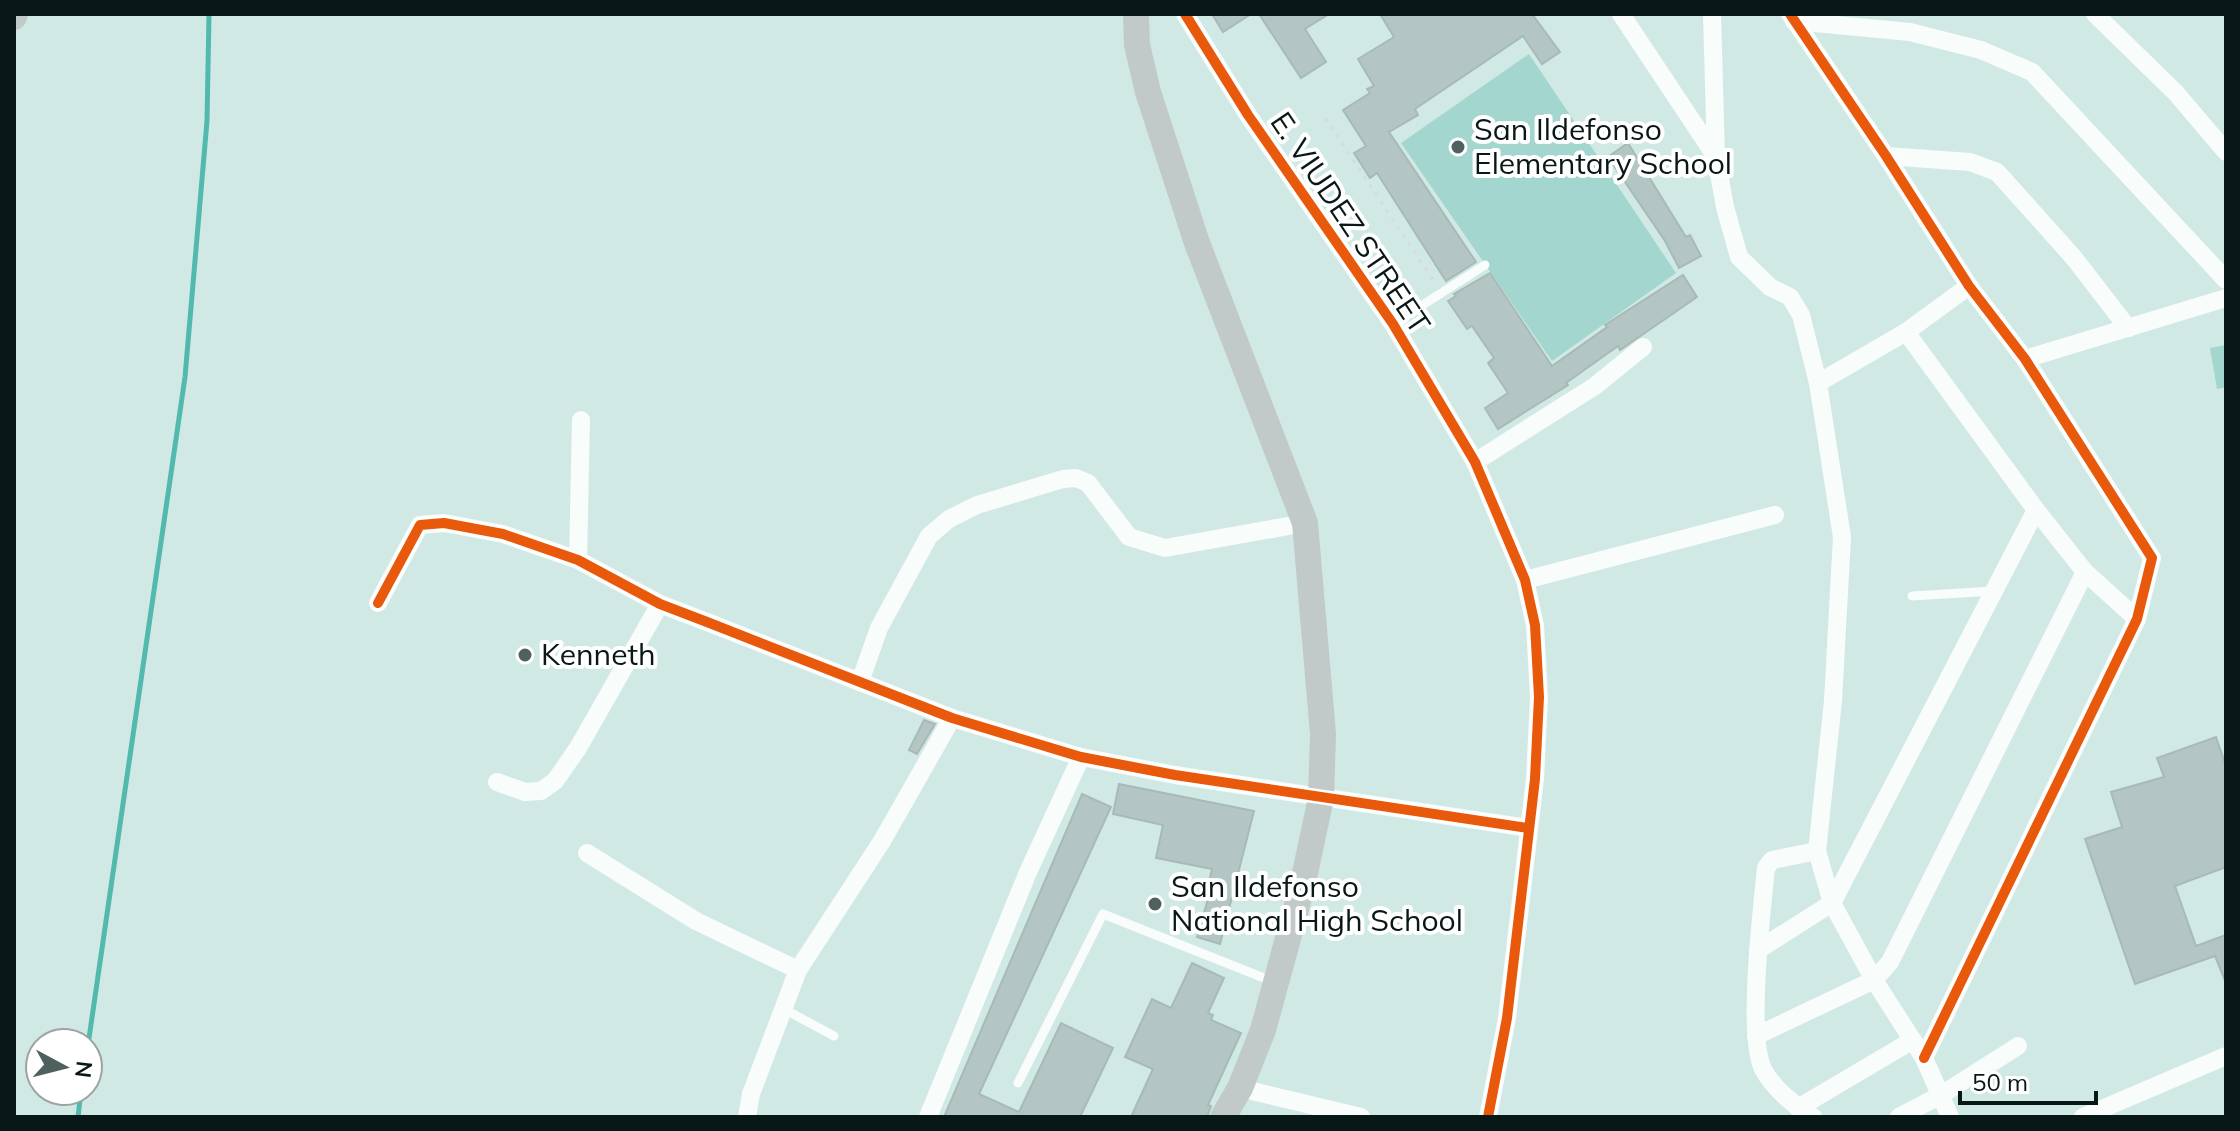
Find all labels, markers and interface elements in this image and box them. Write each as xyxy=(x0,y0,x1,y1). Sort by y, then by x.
street label: E. VIUDEZ STREET xyxy=(1263,104,1439,340)
place label: San Ildefonso Elementary School xyxy=(1474,110,1732,182)
marker: San Ildefonso Elementary School xyxy=(1449,138,1467,156)
place label: Kenneth xyxy=(541,635,656,673)
marker: Kenneth xyxy=(516,646,534,664)
place label: San Ildefonso National High School xyxy=(1171,867,1463,939)
marker: San Ildefonso National High School xyxy=(1146,895,1164,913)
north arrow xyxy=(24,1027,104,1107)
scale bar xyxy=(1960,1055,2096,1105)
text: N xyxy=(69,1059,99,1079)
text: 50 m xyxy=(1972,1067,2028,1097)

